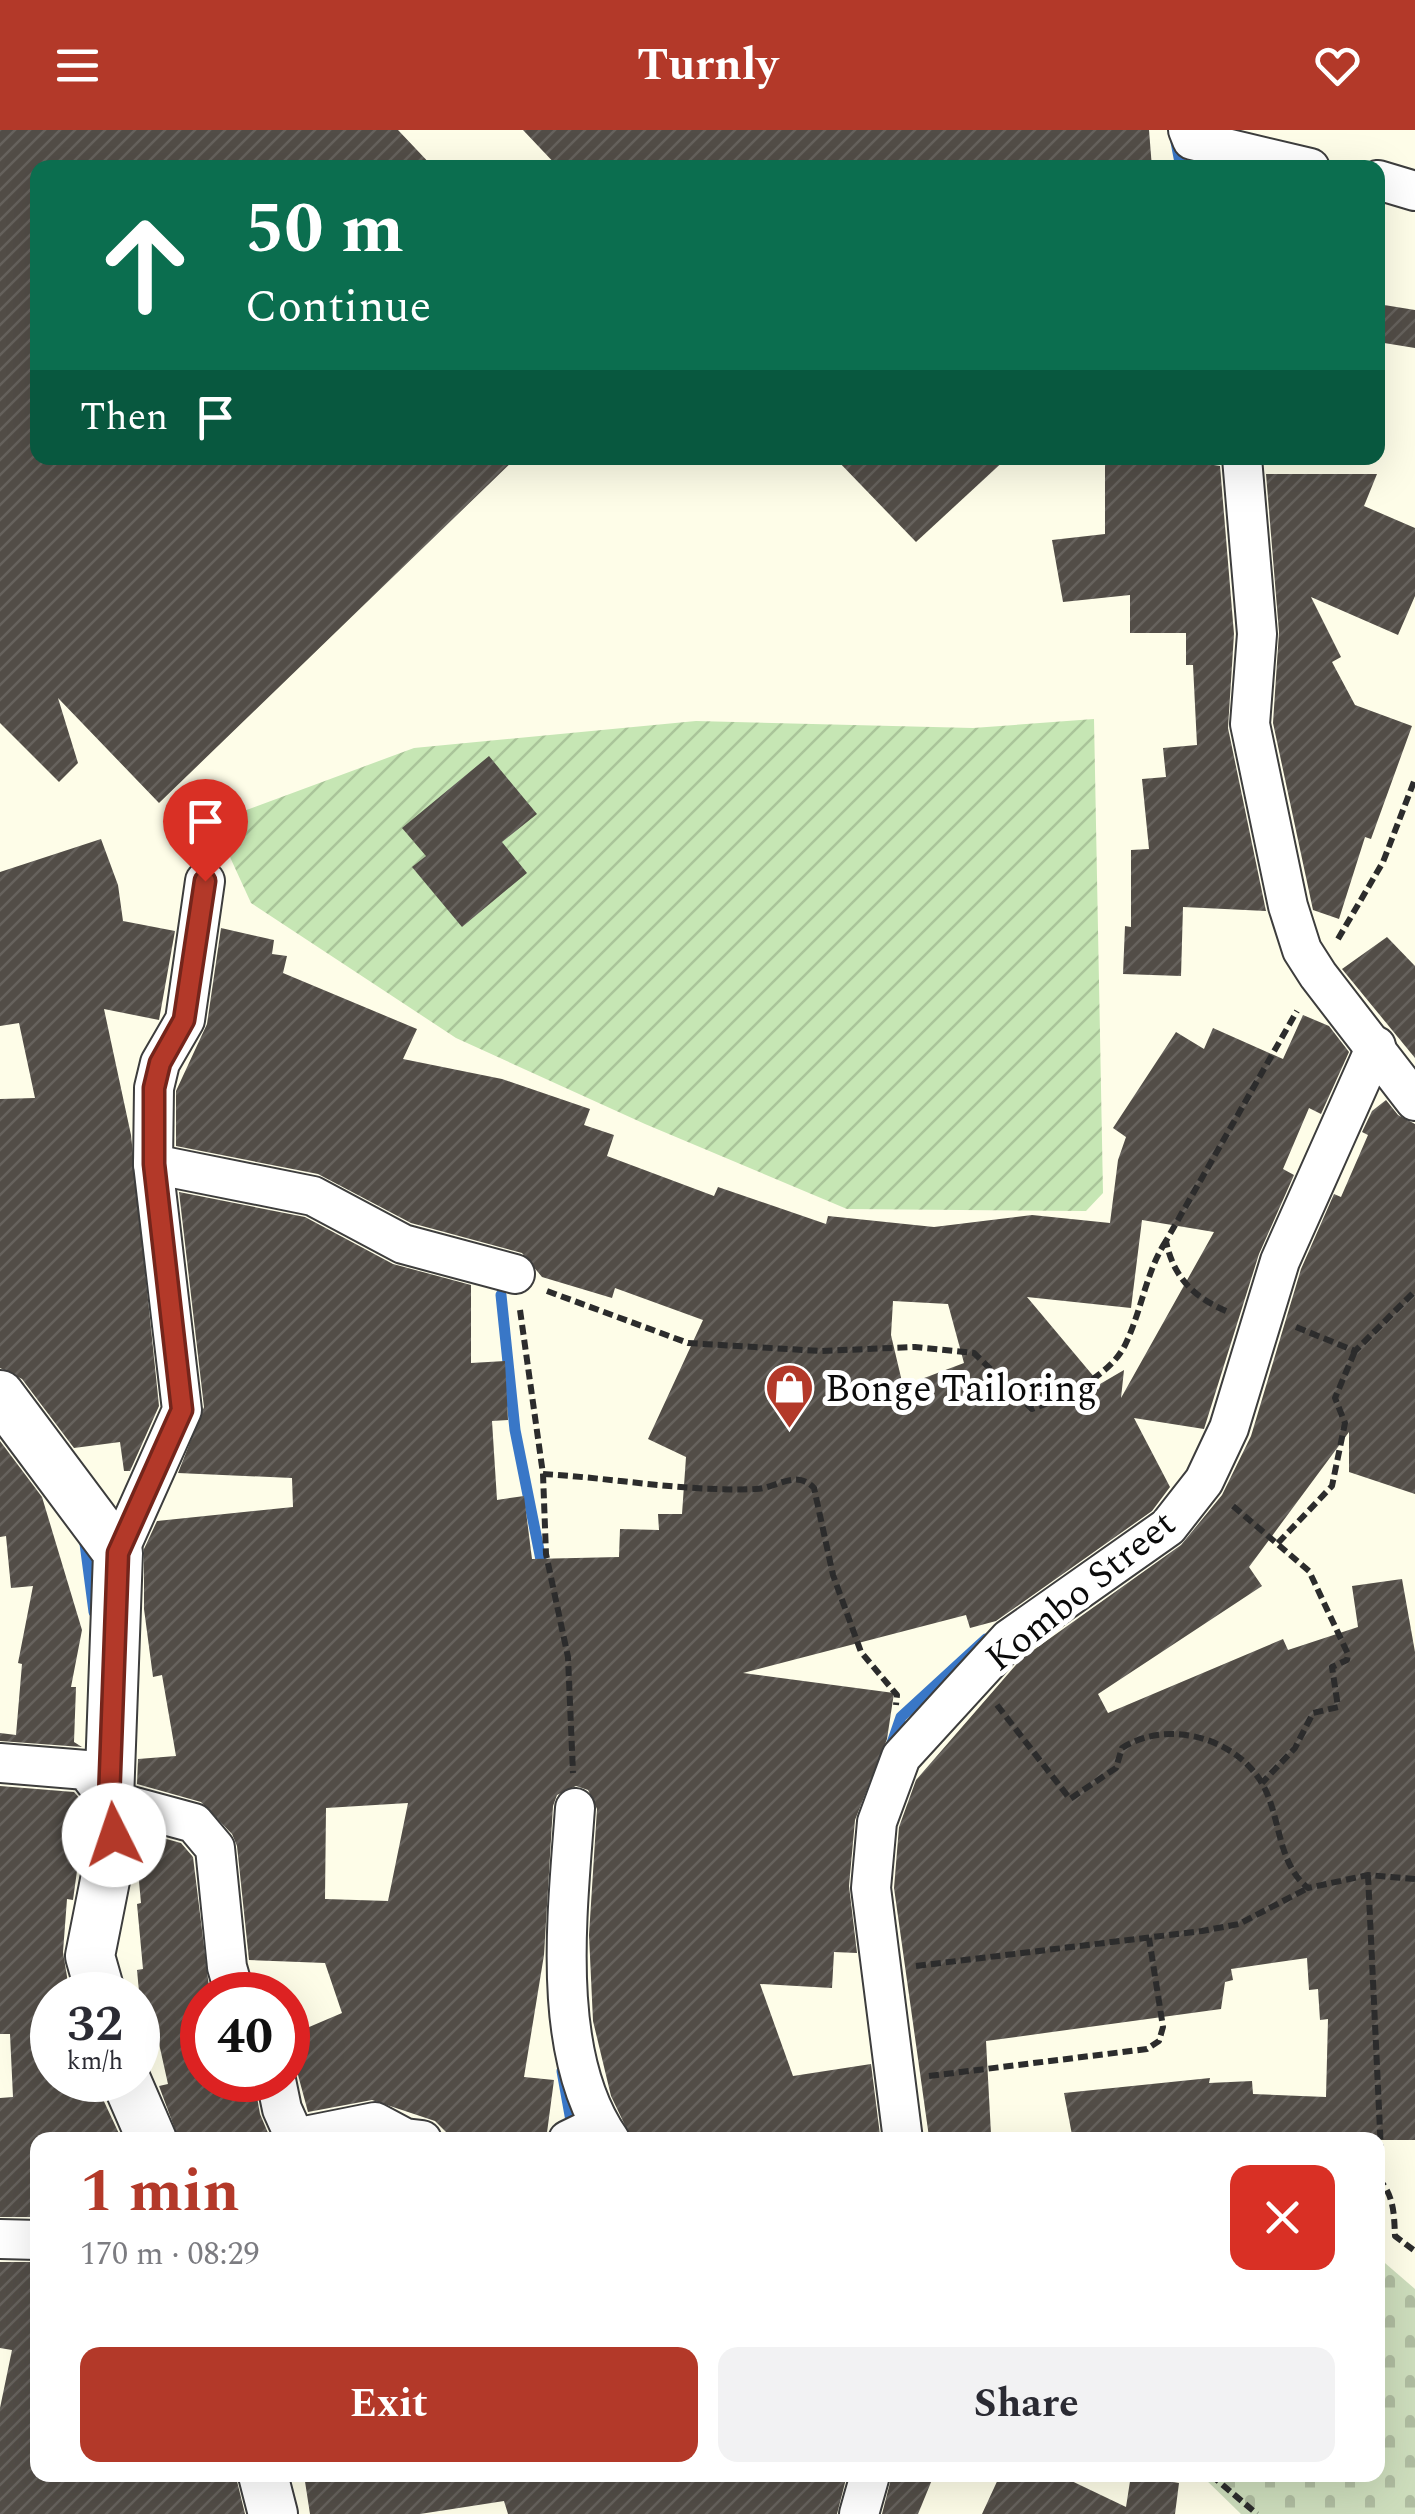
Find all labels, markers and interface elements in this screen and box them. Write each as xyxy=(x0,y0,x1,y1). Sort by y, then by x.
text: Turnly xyxy=(637,31,778,100)
icon: menu xyxy=(50,38,105,93)
icon: heart xyxy=(1310,38,1365,93)
text: 50 m xyxy=(245,177,404,283)
icon: ahead xyxy=(80,200,210,330)
text: Continue xyxy=(245,273,431,342)
text: Then xyxy=(80,389,168,447)
icon: arrive xyxy=(188,390,243,445)
pin xyxy=(163,779,248,882)
icon: arrive xyxy=(178,794,233,849)
place label: Bonge Tailoring xyxy=(825,1361,1097,1419)
shop icon: Bonge Tailoring xyxy=(764,1362,816,1430)
street label: Kombo Street xyxy=(973,1496,1189,1687)
position arrow xyxy=(62,1783,166,1887)
speed limit sign: 40 xyxy=(180,1972,310,2102)
text: 32 xyxy=(67,1987,123,2063)
text: km/h xyxy=(67,2043,123,2081)
text: 1 min xyxy=(80,2146,240,2238)
button: close xyxy=(1230,2165,1335,2270)
text: 170 m · 08:29 xyxy=(80,2230,260,2279)
button: Exit xyxy=(80,2347,698,2462)
button: Share xyxy=(718,2347,1335,2462)

